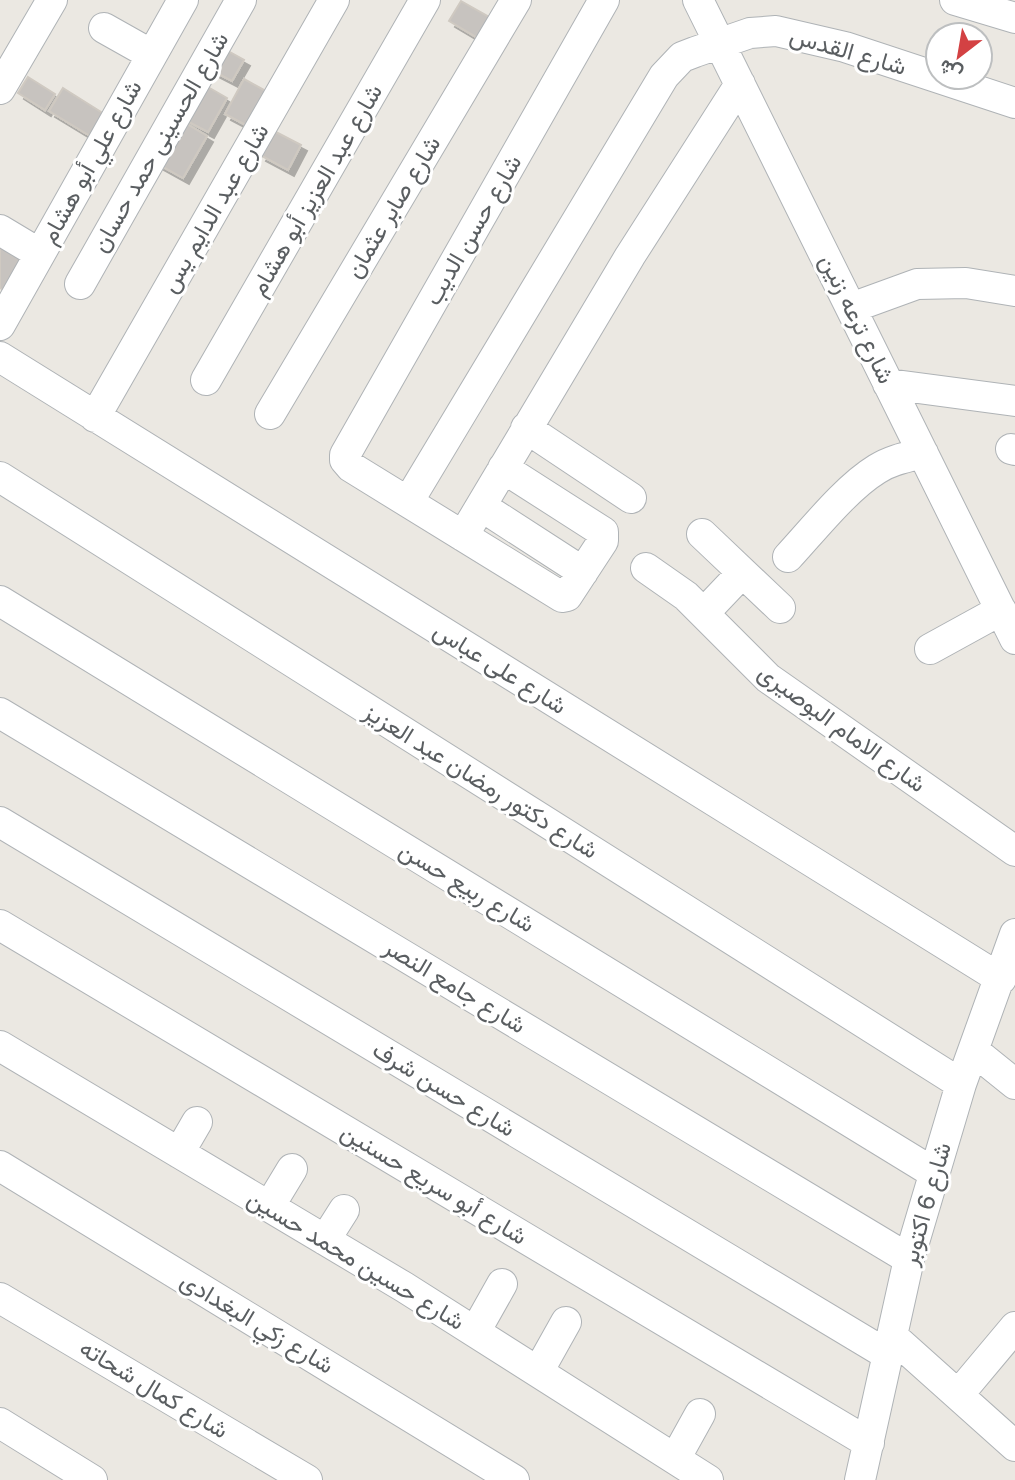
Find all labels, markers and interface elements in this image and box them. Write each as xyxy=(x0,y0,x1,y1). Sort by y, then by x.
street label: شارع القدس xyxy=(786,19,910,83)
north arrow xyxy=(924,21,994,91)
street label: شارع الحسينى حمد حسان xyxy=(84,26,236,258)
text: ش xyxy=(934,54,966,87)
street label: شارع علي أبو هشام xyxy=(33,74,152,251)
street label: شارع عبد العزيز أبو هشام xyxy=(242,78,390,302)
street label: شارع عبد الدايم يس xyxy=(154,117,276,299)
street label: شارع صابر عثمان xyxy=(338,130,448,284)
street label: شارع حسن الديب xyxy=(417,149,529,311)
street label: شارع ترعه زنين xyxy=(812,249,902,389)
street label: شارع على عباس xyxy=(427,614,573,722)
street label: شارع الامام البوصيرى xyxy=(752,656,932,800)
street label: شارع دكتور رمضان عبد العزيز xyxy=(357,695,604,866)
street label: شارع ربيع حسن xyxy=(393,834,541,941)
street label: شارع جامع النصر xyxy=(377,930,532,1042)
street label: شارع حسن شرف xyxy=(367,1034,521,1144)
street label: شارع أبو سريع حسنين xyxy=(334,1116,533,1253)
street label: شارع 6 اكتوبر xyxy=(893,1139,959,1270)
street label: شارع حسين محمد حسين xyxy=(241,1182,471,1338)
street label: شارع زكي البغدادى xyxy=(173,1265,340,1384)
street label: شارع كمال شحاته xyxy=(74,1332,234,1446)

